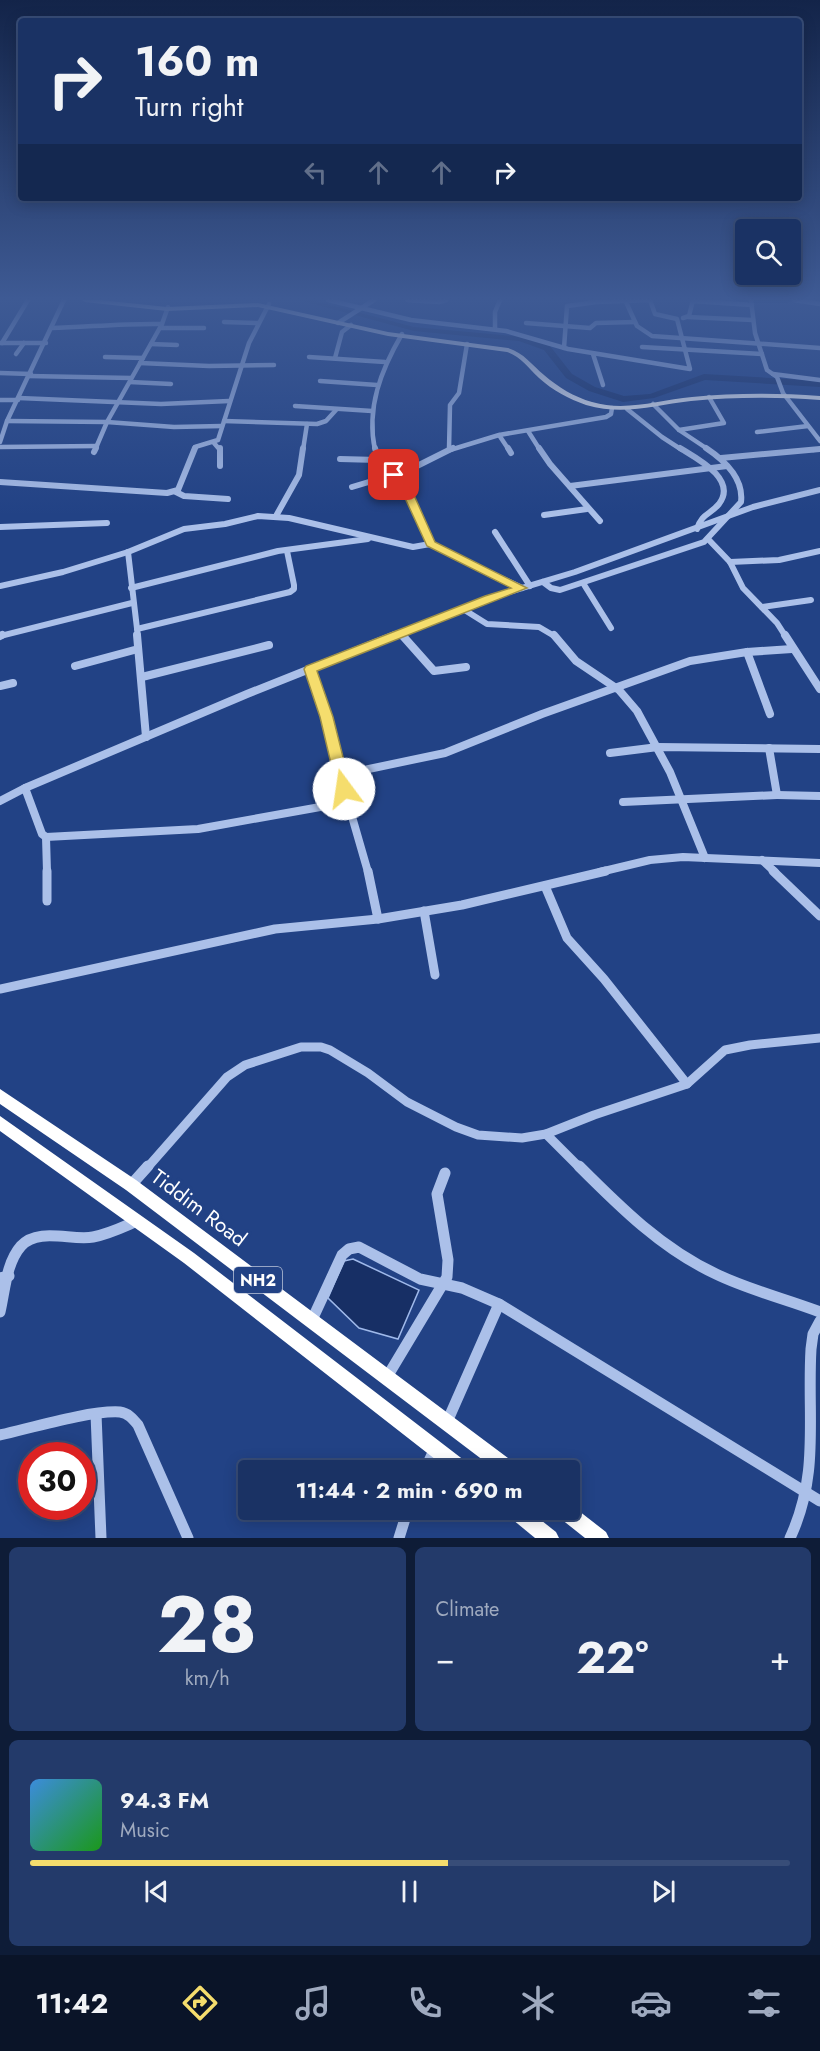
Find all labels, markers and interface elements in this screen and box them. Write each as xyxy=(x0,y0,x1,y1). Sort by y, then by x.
text: 160 m xyxy=(135,31,259,92)
icon: right xyxy=(36,42,114,120)
text: Turn right xyxy=(135,87,243,126)
icon: left xyxy=(299,156,332,189)
icon: ahead xyxy=(362,156,395,189)
icon: ahead xyxy=(425,156,458,189)
icon: right xyxy=(488,156,521,189)
map controls xyxy=(735,219,801,285)
button: search xyxy=(735,219,801,285)
pin xyxy=(368,449,419,500)
icon: arrive xyxy=(377,458,410,491)
position arrow xyxy=(312,757,376,821)
street label: Tiddim Road xyxy=(145,1162,253,1254)
road number: NH2 xyxy=(234,1267,282,1293)
speed limit sign: 30 xyxy=(18,1442,96,1520)
text: 11:44 · 2 min · 690 m xyxy=(295,1474,523,1506)
text: 28 xyxy=(157,1569,257,1681)
text: Climate xyxy=(436,1595,499,1624)
text: 22° xyxy=(576,1625,649,1690)
text: − xyxy=(436,1635,455,1682)
text: + xyxy=(770,1635,790,1682)
text: km/h xyxy=(185,1664,230,1693)
text: 94.3 FM xyxy=(120,1784,209,1816)
text: Music xyxy=(120,1816,170,1845)
icon: previous xyxy=(140,1875,173,1908)
icon: pause xyxy=(393,1875,426,1908)
icon: next xyxy=(647,1875,680,1908)
icon: directions xyxy=(179,1982,221,2024)
icon: music xyxy=(292,1982,334,2024)
icon: phone xyxy=(404,1982,446,2024)
icon: climate xyxy=(517,1982,559,2024)
icon: car xyxy=(630,1982,672,2024)
icon: filters xyxy=(743,1982,785,2024)
text: 11:42 xyxy=(35,1984,108,2023)

